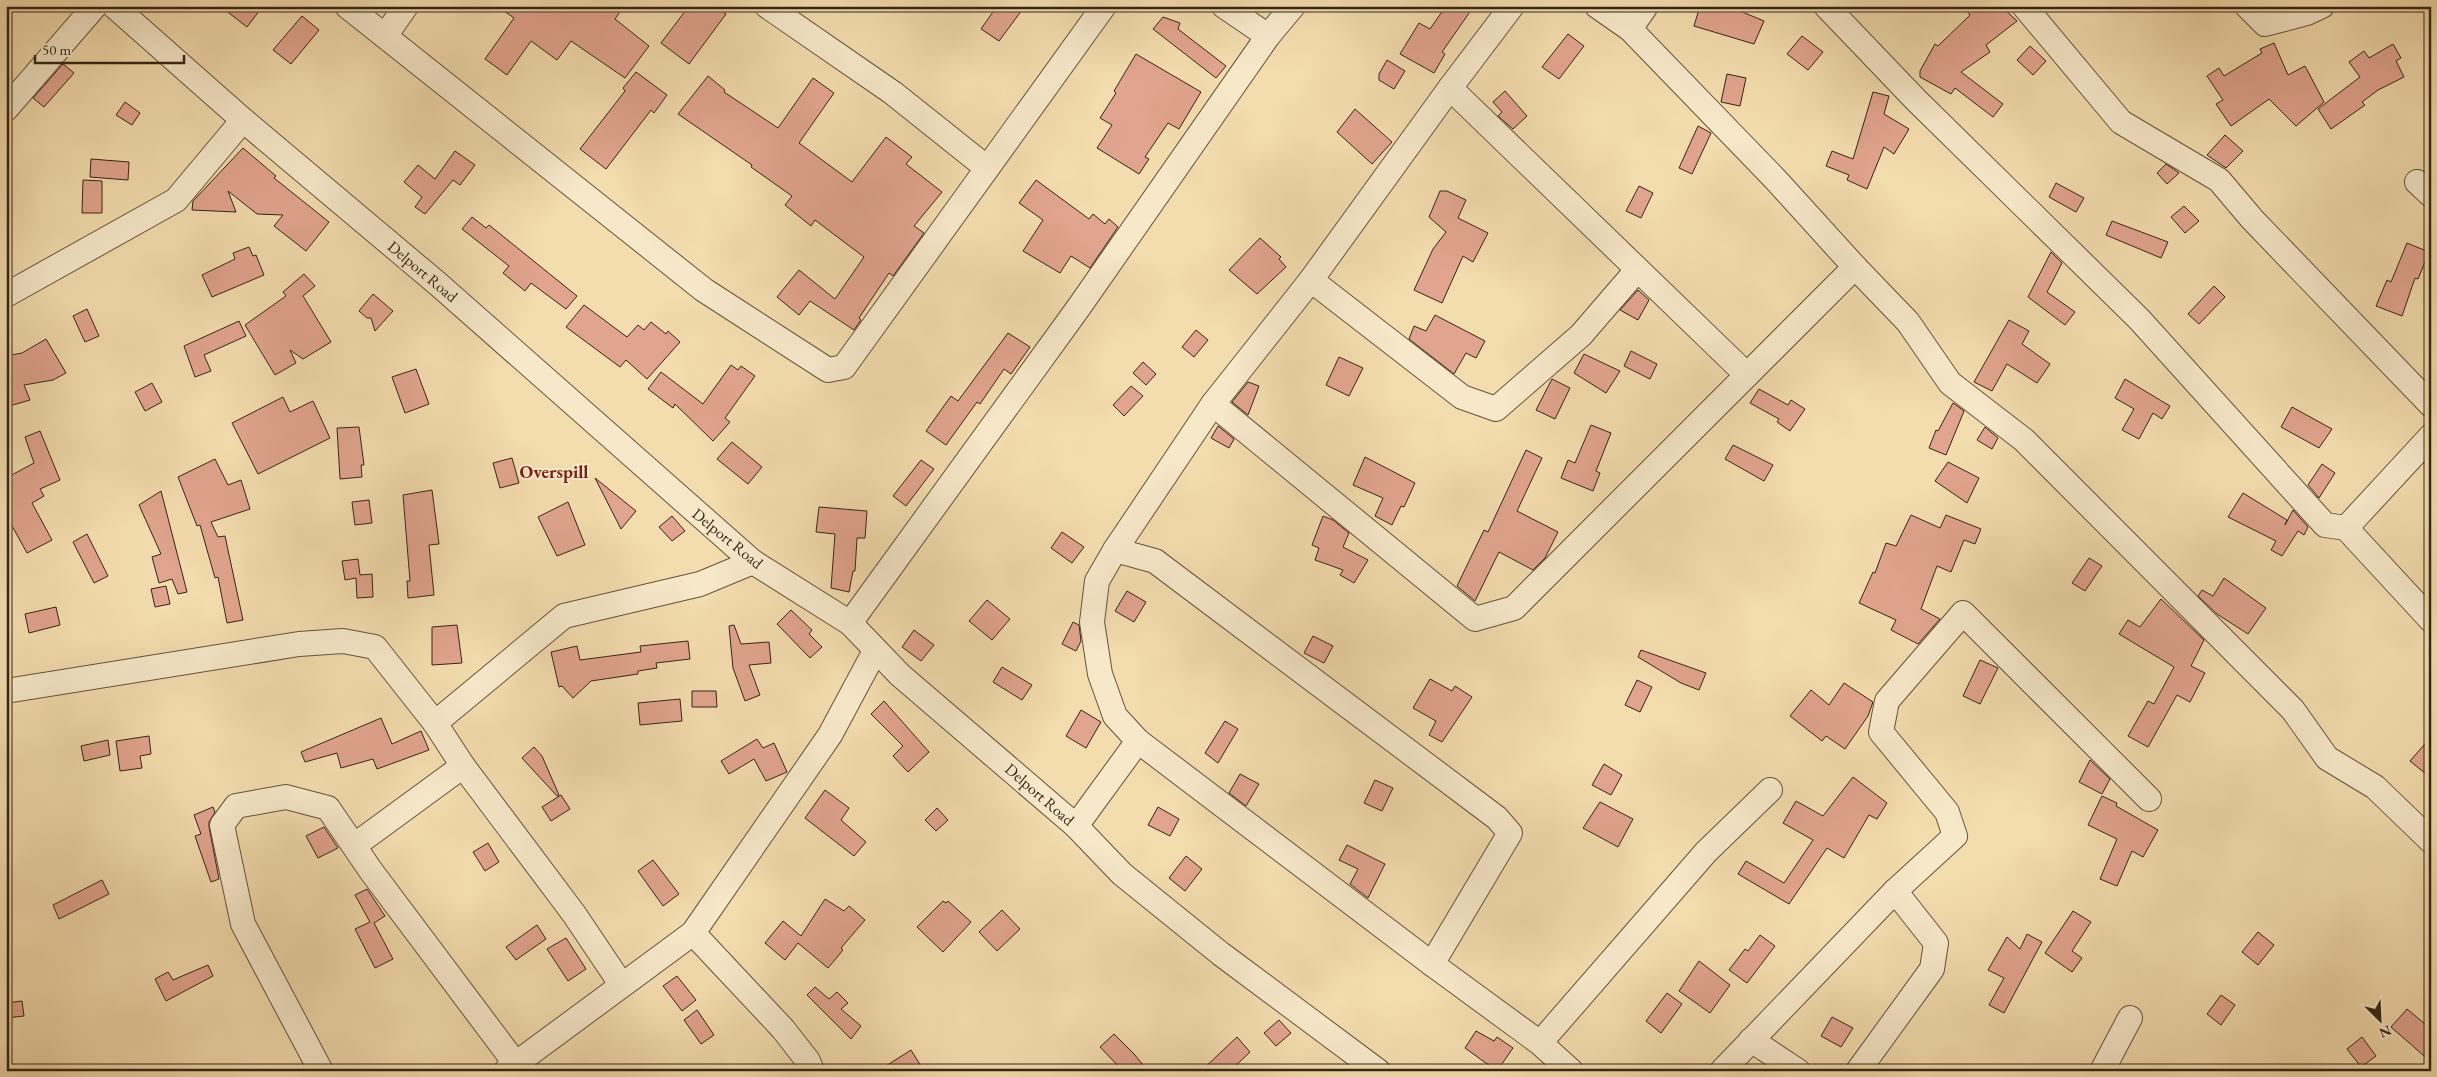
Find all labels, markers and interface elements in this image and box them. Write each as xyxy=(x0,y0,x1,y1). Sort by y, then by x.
scale bar xyxy=(35,32,184,64)
text: 50 m xyxy=(42,40,71,59)
street label: Delport Road xyxy=(383,236,463,307)
district label: Overspill xyxy=(520,460,589,483)
street label: Delport Road xyxy=(688,503,768,574)
street label: Delport Road xyxy=(1001,758,1079,831)
north arrow xyxy=(2354,994,2404,1044)
text: N xyxy=(2376,1021,2394,1043)

